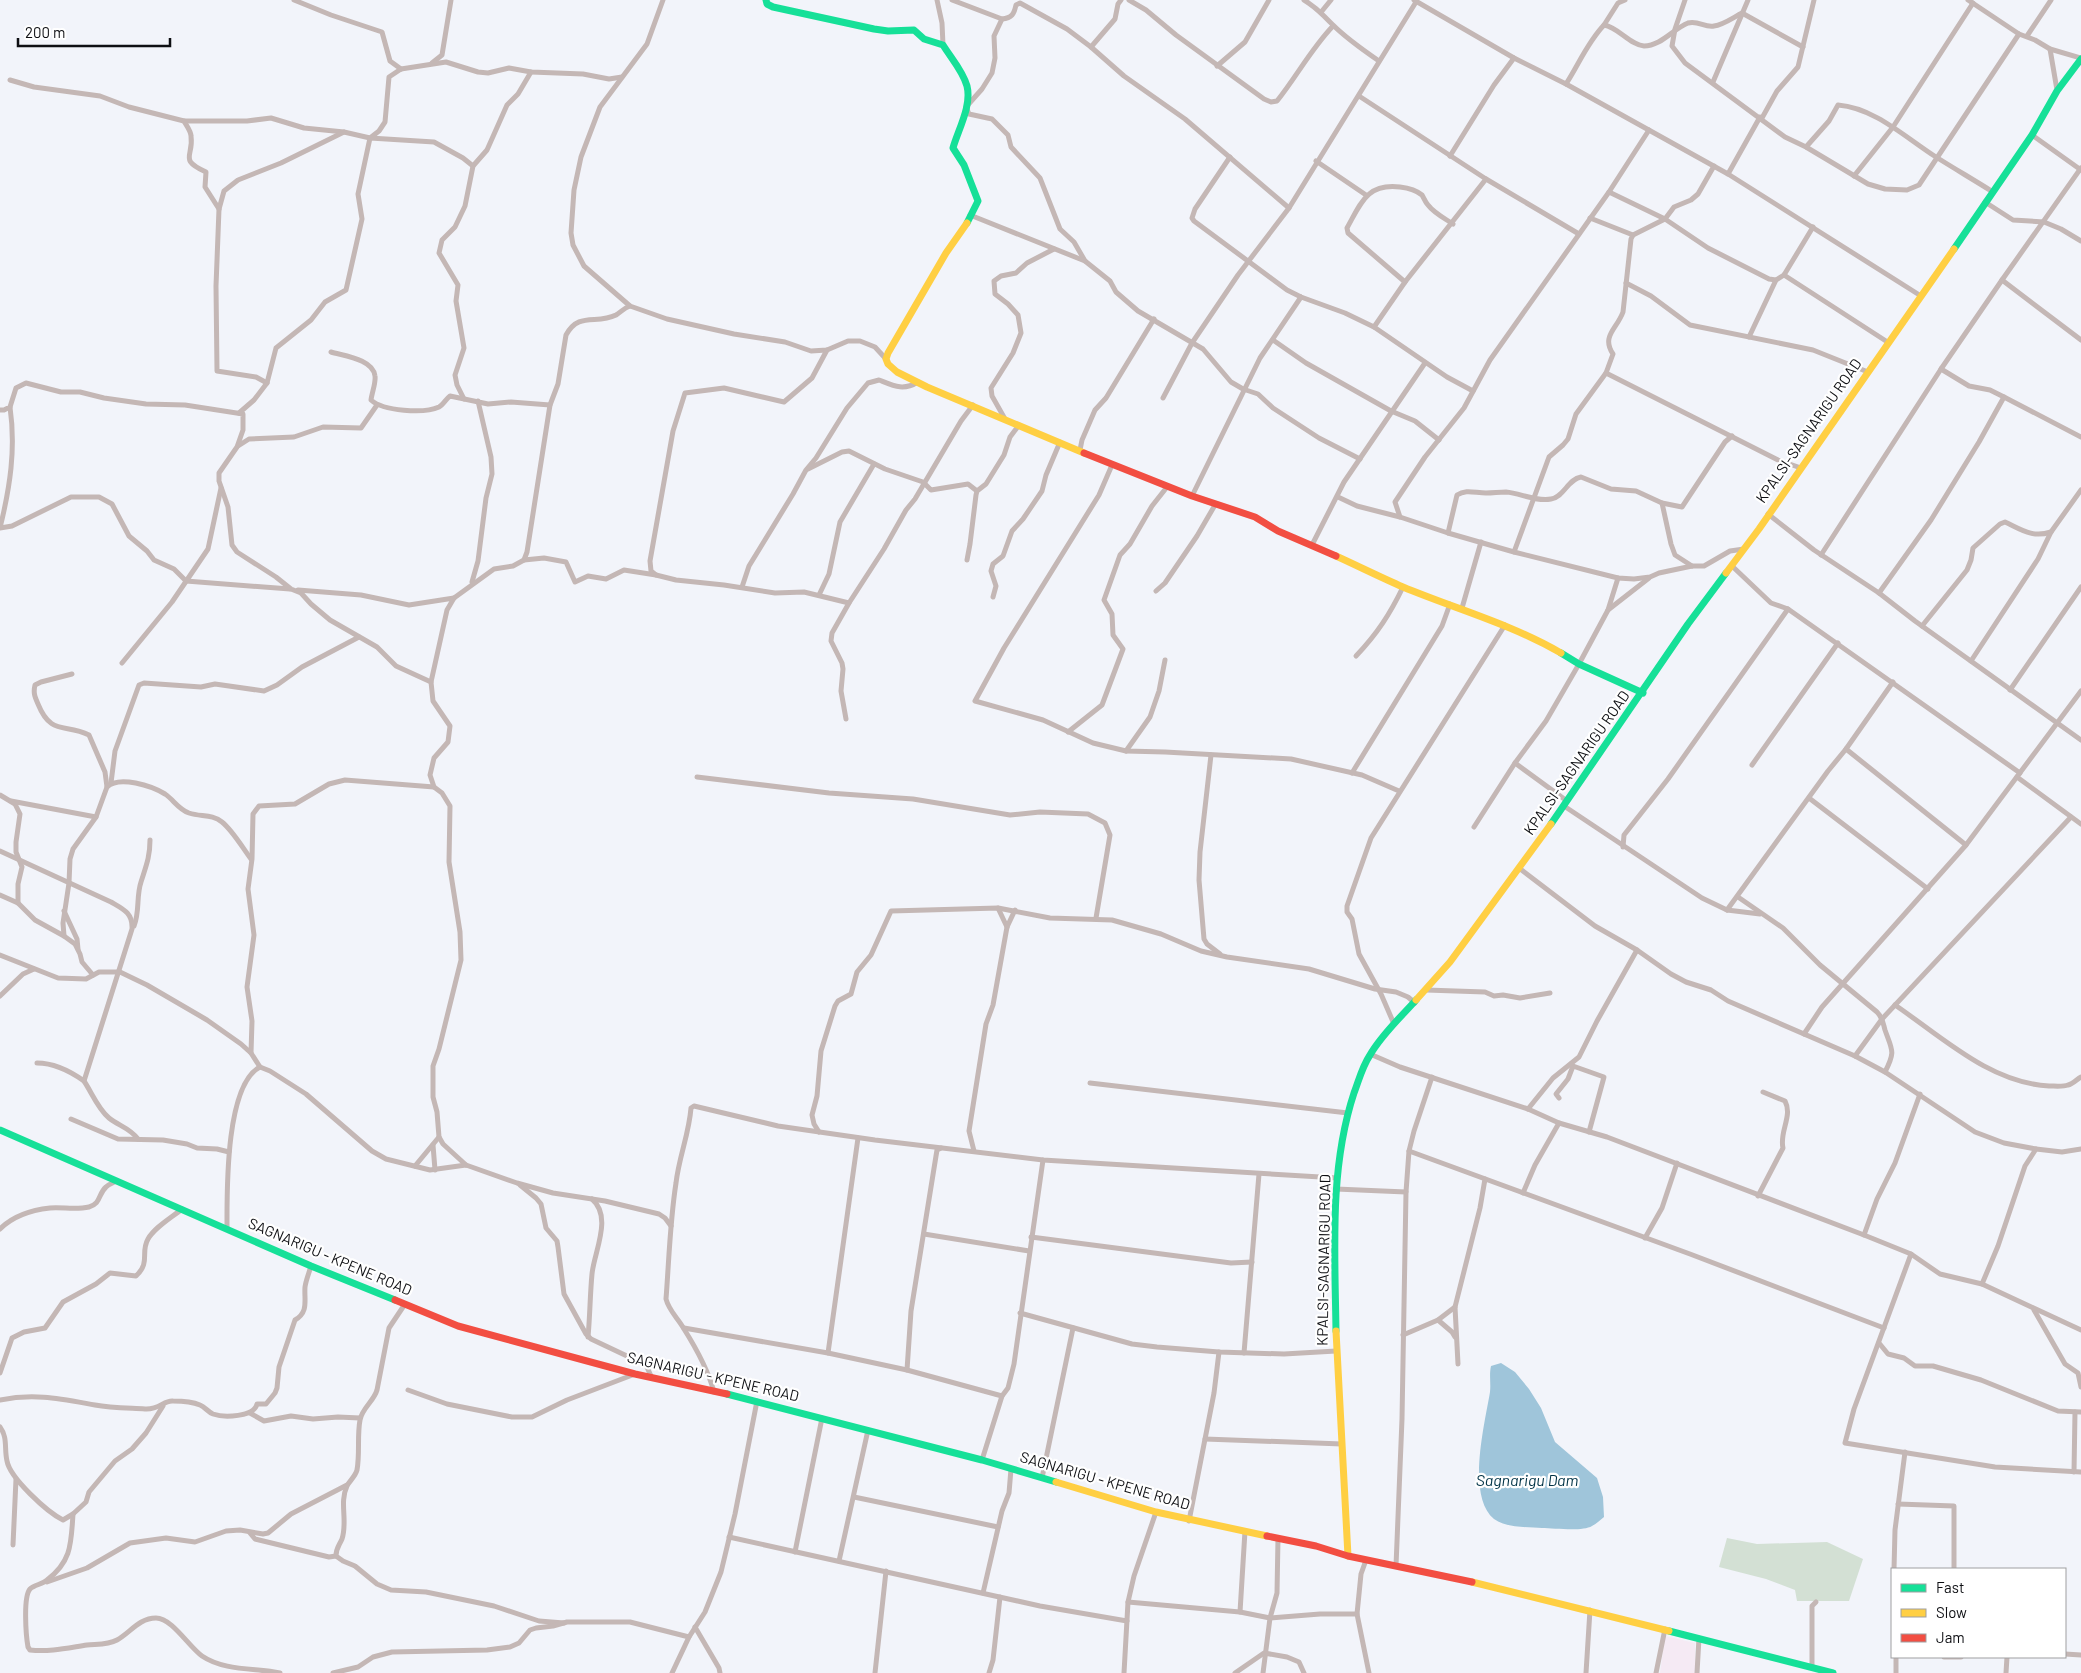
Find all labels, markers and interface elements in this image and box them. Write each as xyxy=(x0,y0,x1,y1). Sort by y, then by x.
scale bar xyxy=(18,15,170,47)
text: 200 m xyxy=(25,23,65,41)
street label: KPALSI-SAGNARIGU ROAD xyxy=(1752,355,1865,506)
street label: KPALSI-SAGNARIGU ROAD xyxy=(1520,687,1633,838)
street label: KPALSI-SAGNARIGU ROAD xyxy=(1313,1174,1333,1346)
street label: SAGNARIGU - KPENE ROAD xyxy=(246,1213,415,1299)
street label: SAGNARIGU - KPENE ROAD xyxy=(625,1347,801,1405)
street label: SAGNARIGU - KPENE ROAD xyxy=(1018,1447,1192,1513)
water label: Sagnarigu Dam xyxy=(1476,1470,1578,1489)
legend xyxy=(1891,1568,2066,1658)
text: Fast xyxy=(1936,1578,1964,1596)
text: Slow xyxy=(1936,1603,1967,1621)
text: Jam xyxy=(1936,1628,1965,1646)

